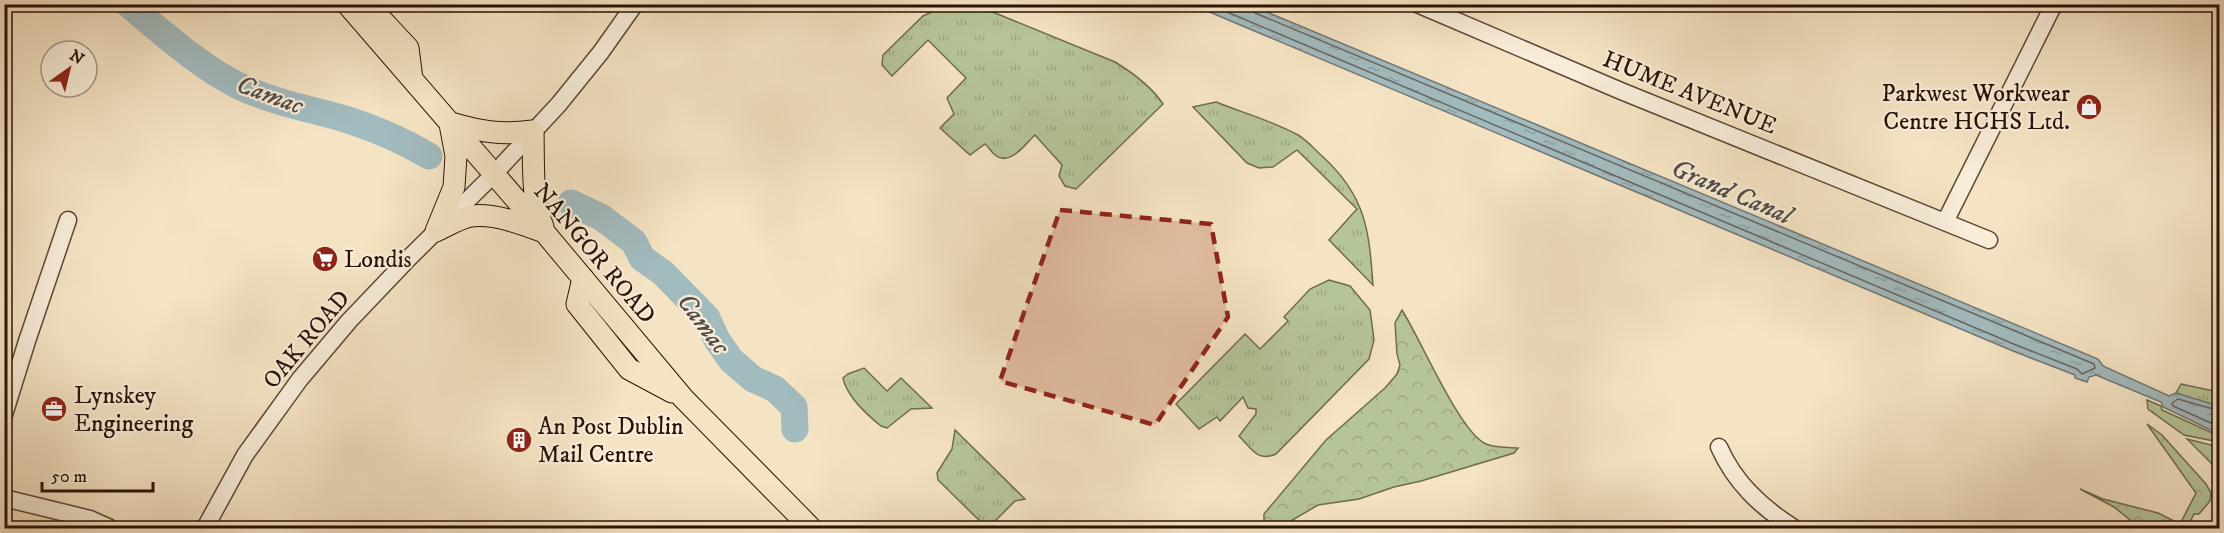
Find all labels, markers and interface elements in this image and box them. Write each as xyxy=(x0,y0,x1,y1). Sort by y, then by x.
north arrow xyxy=(39,39,99,99)
street label: HUME AVENUE xyxy=(1598,44,1781,141)
text: N xyxy=(66,45,88,69)
water label: Camac xyxy=(232,68,308,123)
place label: Parkwest Workwear Centre HCHS Ltd. xyxy=(1882,79,2070,137)
shop icon: Parkwest Workwear Centre HCHS Ltd. xyxy=(2074,92,2104,122)
water label: Grand Canal xyxy=(1666,152,1800,234)
street label: NANGOR ROAD xyxy=(527,177,662,330)
supermarket icon: Londis xyxy=(310,244,340,274)
place label: Londis xyxy=(344,245,412,275)
street label: OAK ROAD xyxy=(257,284,357,395)
water label: Camac xyxy=(669,287,737,362)
place label: Lynskey Engineering xyxy=(74,381,193,439)
office icon: Lynskey Engineering xyxy=(39,394,69,424)
place label: An Post Dublin Mail Centre xyxy=(538,412,684,470)
building icon: An Post Dublin Mail Centre xyxy=(504,425,534,455)
scale bar xyxy=(42,455,153,493)
text: 50 m xyxy=(51,466,87,488)

